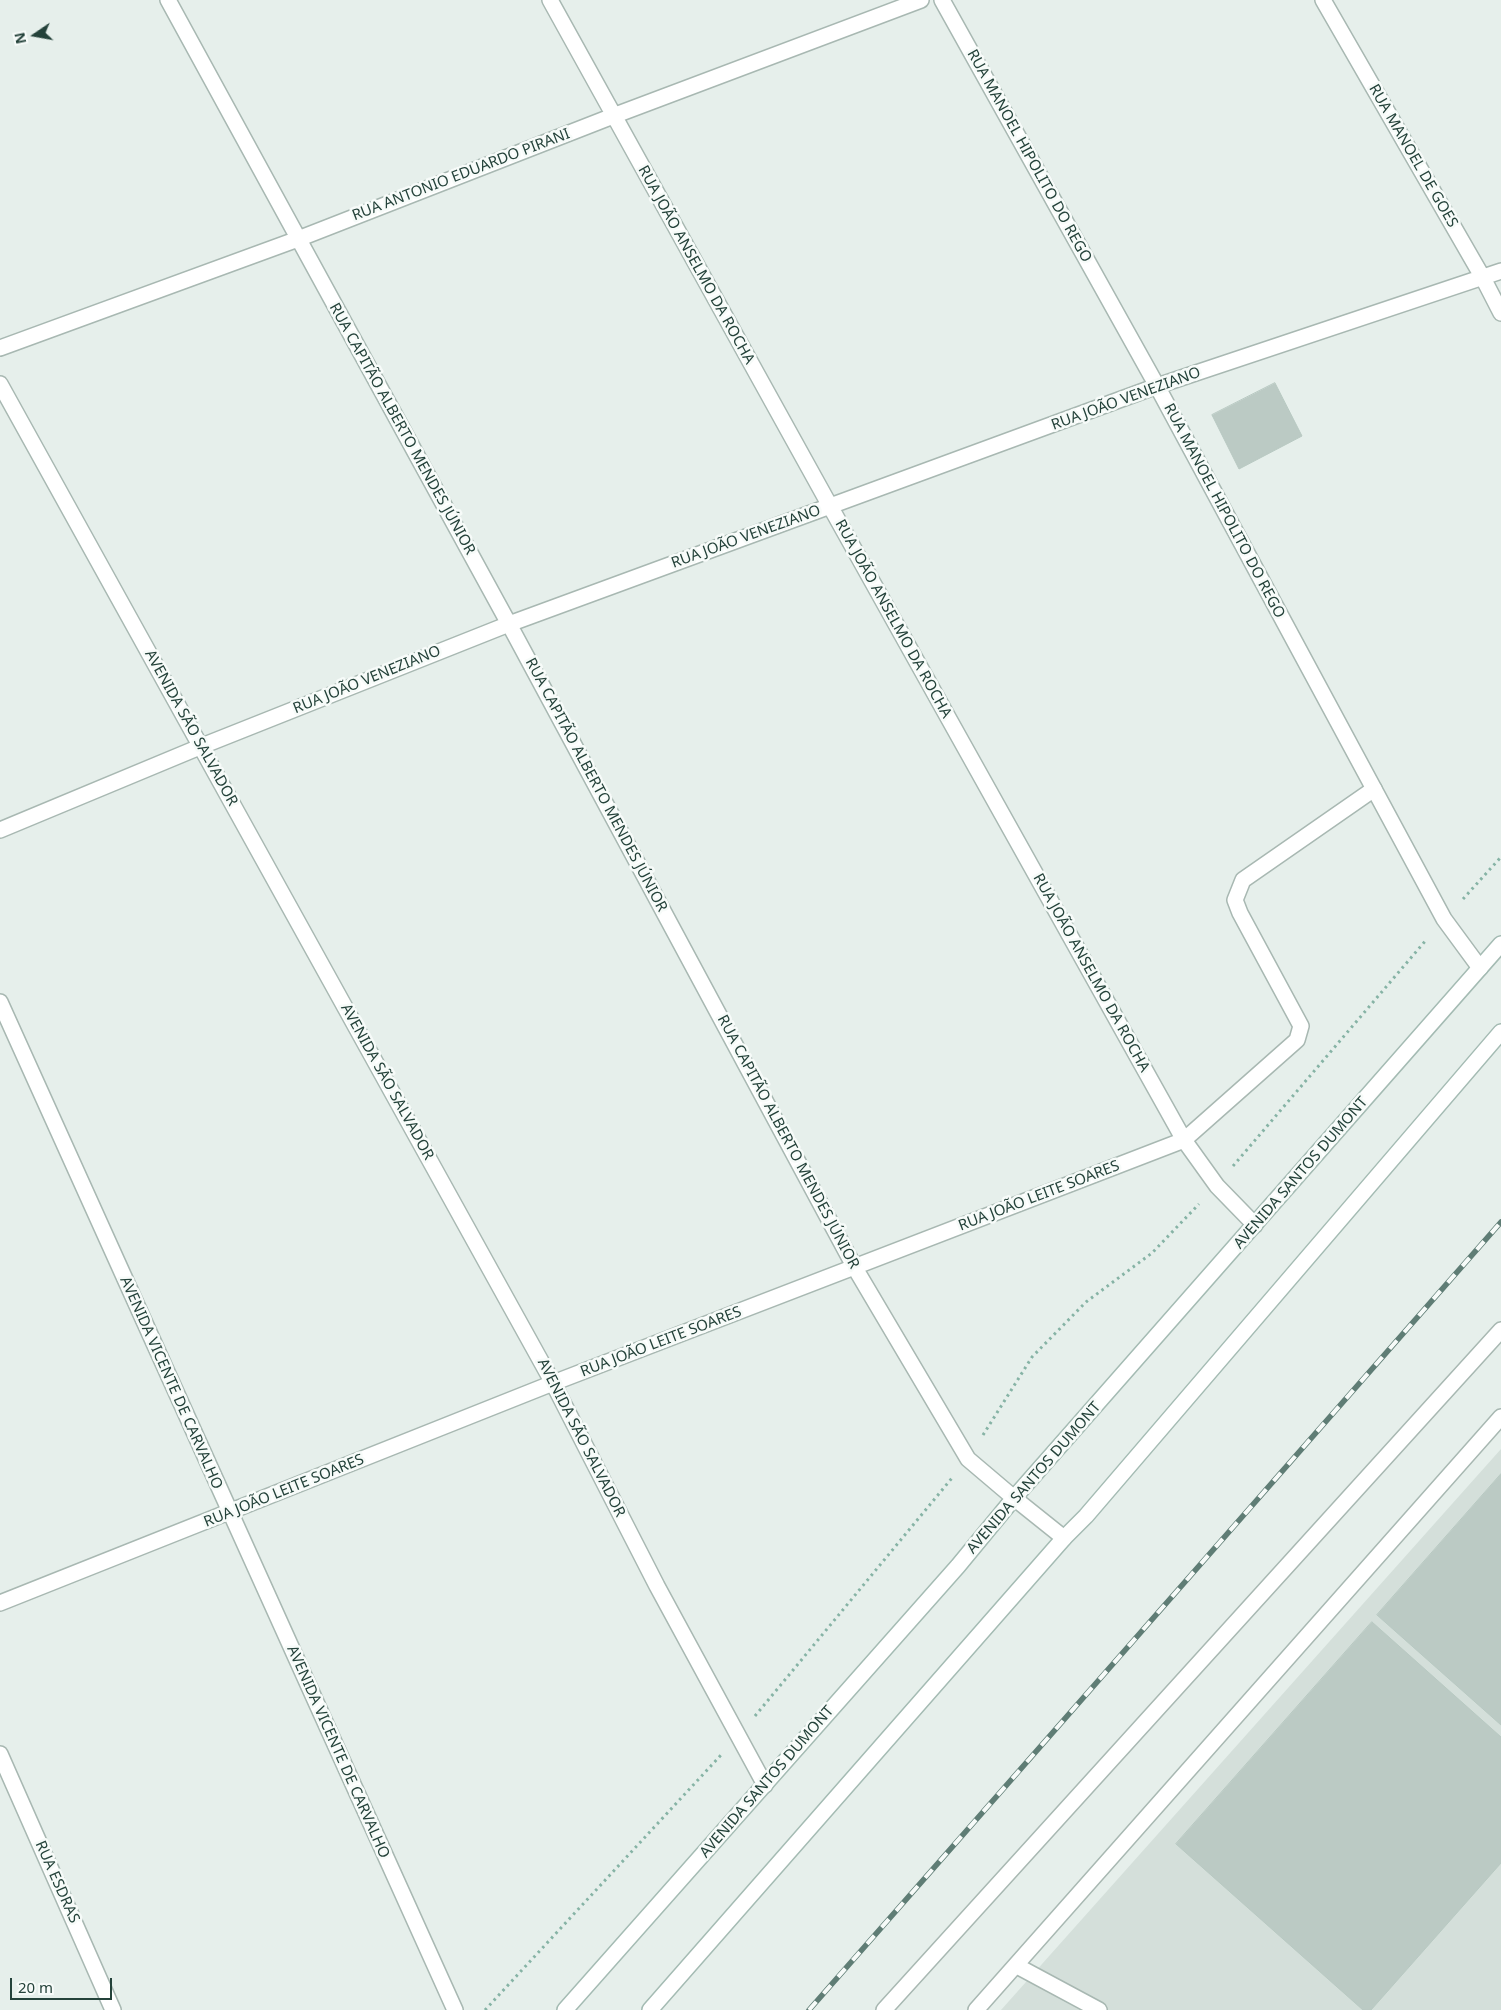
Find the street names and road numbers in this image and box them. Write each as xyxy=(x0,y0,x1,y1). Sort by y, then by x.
street label: RUA MANOEL HIPOLITO DO REGO xyxy=(963,46,1095,266)
street label: RUA MANOEL DE GOES xyxy=(1365,81,1461,231)
street label: RUA ANTONIO EDUARDO PIRANI xyxy=(350,125,572,225)
street label: RUA JOÃO ANSELMO DA ROCHA xyxy=(634,163,758,367)
street label: RUA CAPITÃO ALBERTO MENDES JÚNIOR xyxy=(325,300,479,558)
street label: RUA JOÃO VENEZIANO xyxy=(1049,364,1203,434)
street label: RUA MANOEL HIPOLITO DO REGO xyxy=(1160,401,1288,621)
street label: RUA JOÃO VENEZIANO xyxy=(669,502,823,572)
street label: RUA JOÃO ANSELMO DA ROCHA xyxy=(831,517,955,721)
street label: RUA JOÃO VENEZIANO xyxy=(291,642,443,718)
street label: AVENIDA SÃO SALVADOR xyxy=(141,647,241,809)
street label: RUA CAPITÃO ALBERTO MENDES JÚNIOR xyxy=(521,655,671,915)
street label: RUA JOÃO ANSELMO DA ROCHA xyxy=(1029,871,1153,1075)
street label: AVENIDA SÃO SALVADOR xyxy=(337,1001,437,1163)
street label: RUA CAPITÃO ALBERTO MENDES JÚNIOR xyxy=(713,1012,863,1272)
street label: AVENIDA SANTOS DUMONT xyxy=(1230,1094,1372,1252)
street label: RUA JOÃO LEITE SOARES xyxy=(956,1157,1122,1235)
street label: AVENIDA VICENTE DE CARVALHO xyxy=(116,1274,226,1492)
street label: RUA JOÃO LEITE SOARES xyxy=(578,1303,744,1381)
street label: AVENIDA SÃO SALVADOR xyxy=(533,1356,629,1520)
street label: AVENIDA SANTOS DUMONT xyxy=(963,1399,1105,1557)
street label: RUA JOÃO LEITE SOARES xyxy=(201,1451,367,1531)
street label: AVENIDA VICENTE DE CARVALHO xyxy=(283,1643,393,1861)
street label: AVENIDA SANTOS DUMONT xyxy=(696,1703,838,1861)
street label: RUA ESDRAS xyxy=(31,1838,83,1926)

